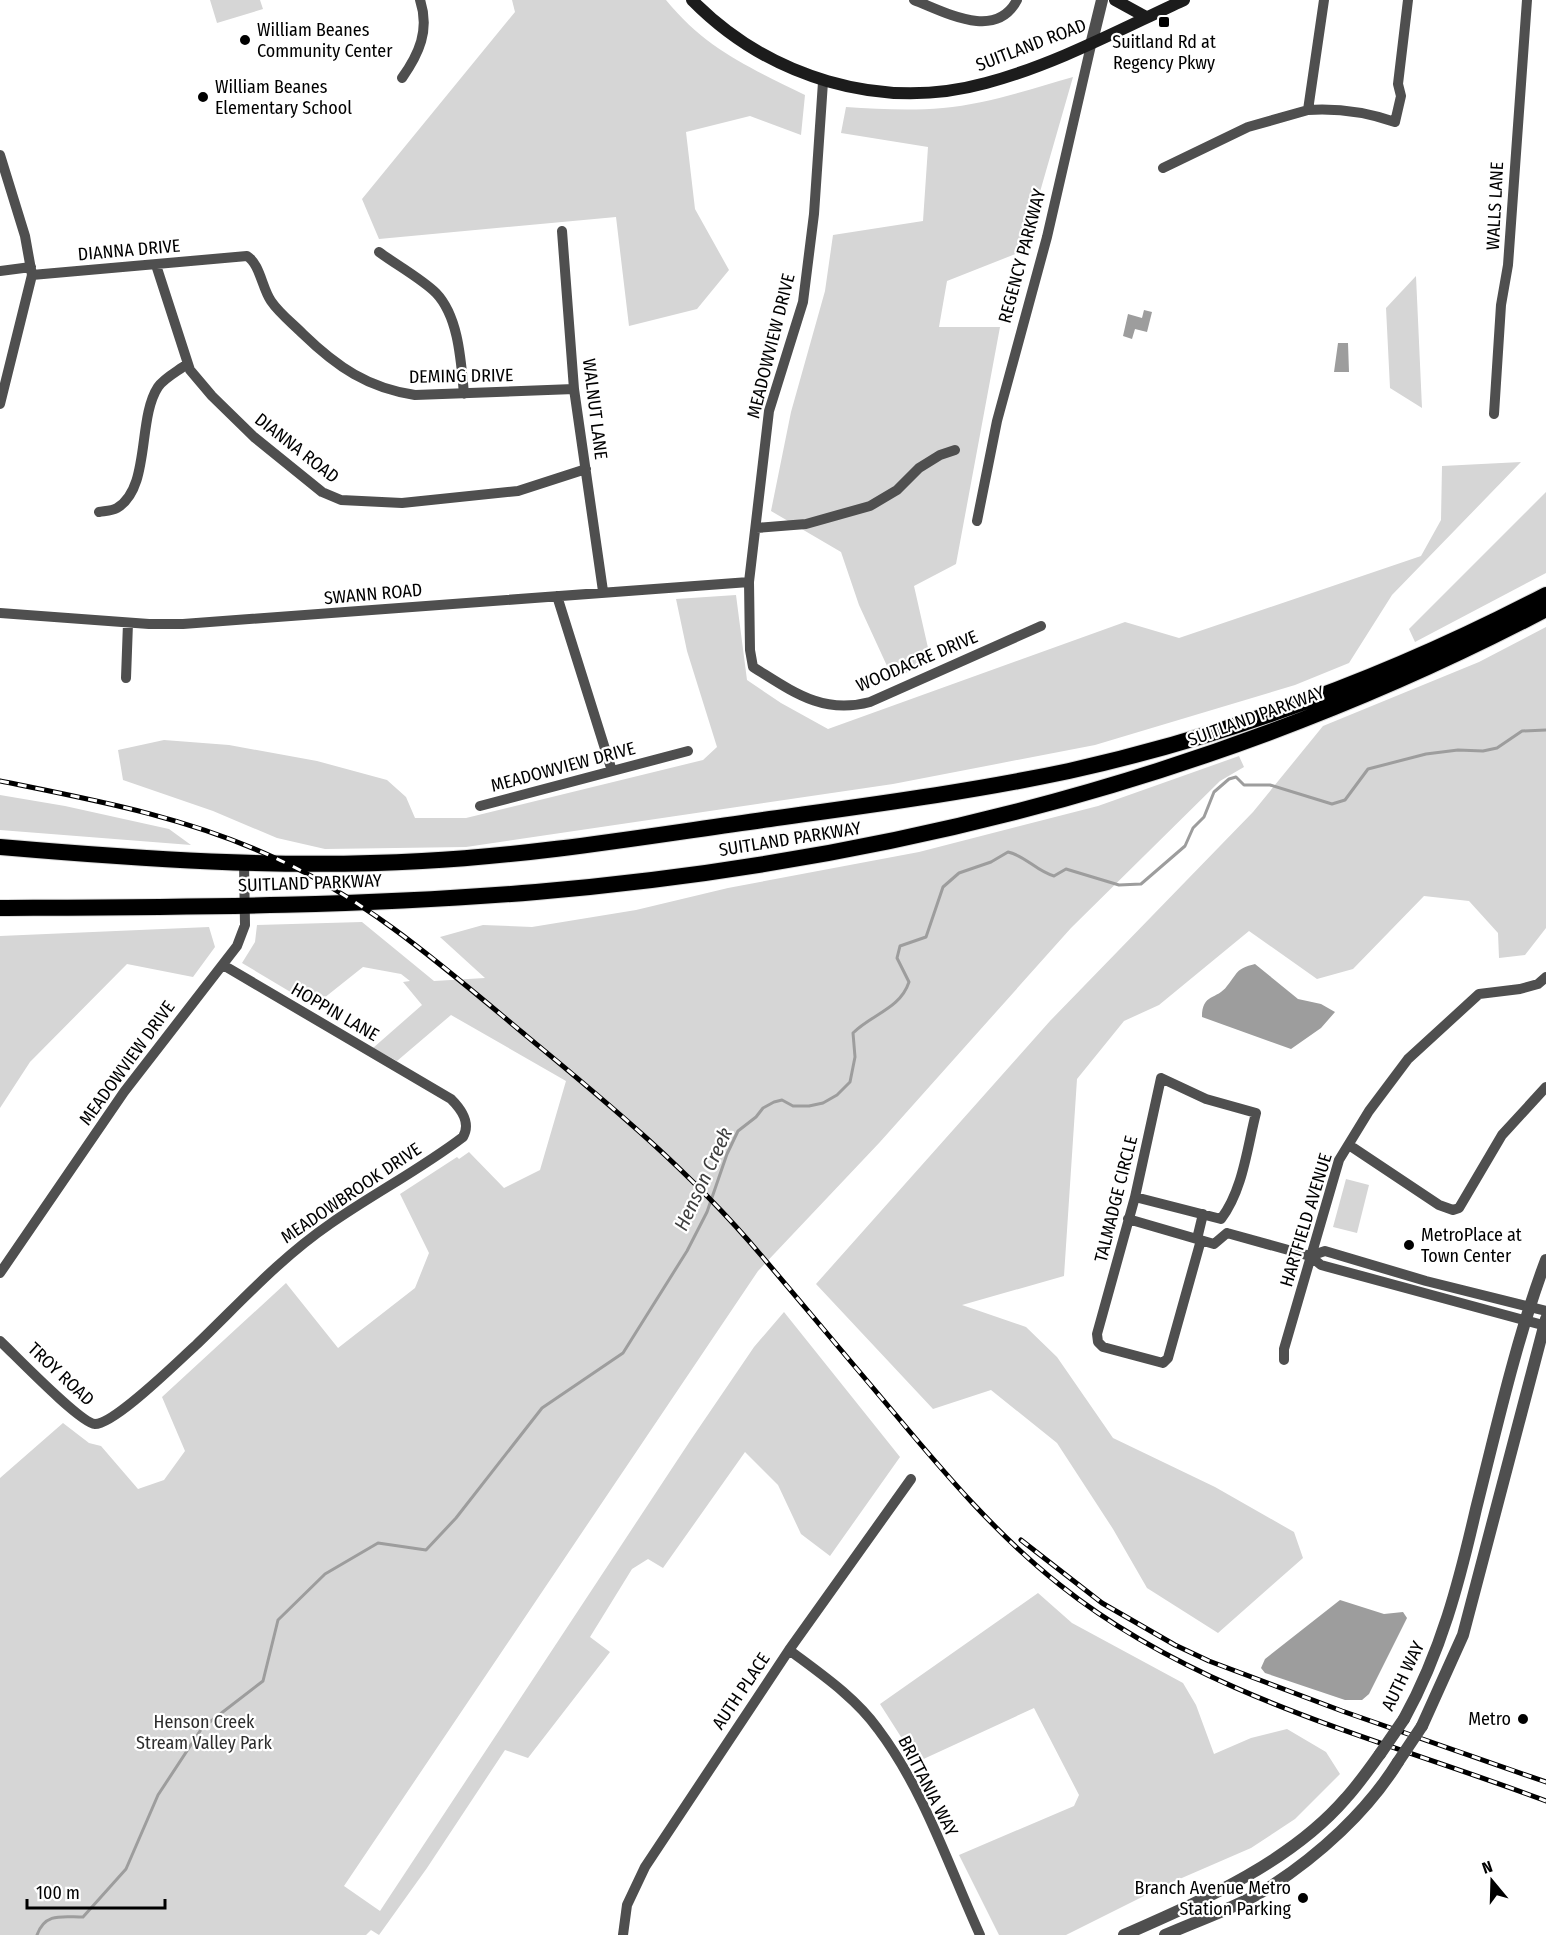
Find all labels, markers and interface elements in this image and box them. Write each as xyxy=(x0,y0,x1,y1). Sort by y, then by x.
street label: SUITLAND ROAD xyxy=(973,14,1089,76)
marker: Suitland Rd at Regency Pkwy xyxy=(1157,15,1171,29)
place label: William Beanes Community Center xyxy=(257,19,393,62)
place label: Suitland Rd at Regency Pkwy xyxy=(1112,31,1216,74)
marker: William Beanes Community Center xyxy=(238,33,252,47)
place label: William Beanes Elementary School xyxy=(215,76,352,119)
marker: William Beanes Elementary School xyxy=(196,90,210,104)
street label: WALLS LANE xyxy=(1482,161,1508,251)
street label: REGENCY PARKWAY xyxy=(994,187,1050,325)
street label: DIANNA DRIVE xyxy=(77,235,181,265)
street label: MEADOWVIEW DRIVE xyxy=(742,271,800,421)
street label: WALNUT LANE xyxy=(578,357,612,461)
street label: DEMING DRIVE xyxy=(409,364,513,388)
street label: DIANNA ROAD xyxy=(250,408,344,488)
street label: SWANN ROAD xyxy=(323,579,423,609)
street label: WOODACRE DRIVE xyxy=(853,626,981,696)
street label: SUITLAND PARKWAY xyxy=(1185,681,1327,751)
street label: MEADOWVIEW DRIVE xyxy=(488,737,638,797)
street label: SUITLAND PARKWAY xyxy=(717,817,863,861)
street label: SUITLAND PARKWAY xyxy=(238,869,382,897)
street label: HOPPIN LANE xyxy=(287,978,383,1046)
street label: MEADOWVIEW DRIVE xyxy=(74,996,180,1130)
water label: Henson Creek xyxy=(669,1124,737,1234)
street label: TALMADGE CIRCLE xyxy=(1090,1134,1142,1264)
street label: MEADOWBROOK DRIVE xyxy=(277,1138,425,1248)
street label: HARTFIELD AVENUE xyxy=(1275,1150,1337,1290)
place label: MetroPlace at Town Center xyxy=(1421,1224,1522,1267)
marker: MetroPlace at Town Center xyxy=(1402,1238,1416,1252)
street label: TROY ROAD xyxy=(23,1338,99,1410)
street label: AUTH WAY xyxy=(1377,1638,1429,1714)
street label: AUTH PLACE xyxy=(707,1649,775,1733)
place label: Metro xyxy=(1468,1708,1511,1730)
park label: Henson Creek Stream Valley Park xyxy=(136,1711,272,1754)
marker: Metro xyxy=(1516,1712,1530,1726)
street label: BRITTANIA WAY xyxy=(893,1732,963,1840)
north arrow xyxy=(1462,1851,1522,1911)
text: N xyxy=(1480,1857,1495,1878)
scale bar xyxy=(27,1872,165,1910)
place label: Branch Avenue Metro Station Parking xyxy=(1135,1877,1292,1920)
text: 100 m xyxy=(36,1882,80,1904)
marker: Branch Avenue Metro Station Parking xyxy=(1296,1891,1310,1905)

